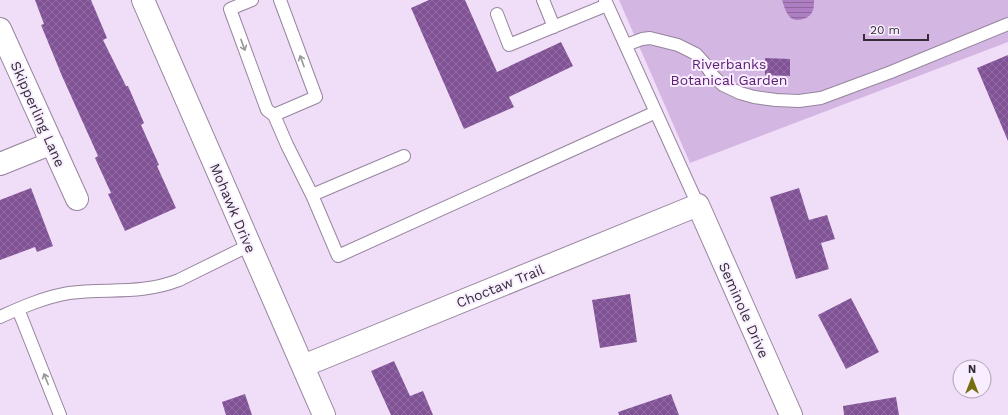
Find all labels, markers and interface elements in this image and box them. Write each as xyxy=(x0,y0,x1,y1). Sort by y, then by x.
scale bar xyxy=(864,16,928,42)
text: 20 m xyxy=(870,23,900,37)
one-way arrow xyxy=(240,39,247,52)
one-way arrow xyxy=(298,55,306,67)
park label: Riverbanks Botanical Garden xyxy=(671,56,788,88)
street label: Skipperling Lane xyxy=(8,59,68,169)
street label: Mohawk Drive xyxy=(207,161,259,255)
street label: Seminole Drive xyxy=(716,260,772,360)
street label: Choctaw Trail xyxy=(454,261,547,311)
north arrow xyxy=(952,359,992,399)
text: N xyxy=(968,363,976,376)
one-way arrow xyxy=(42,373,49,385)

